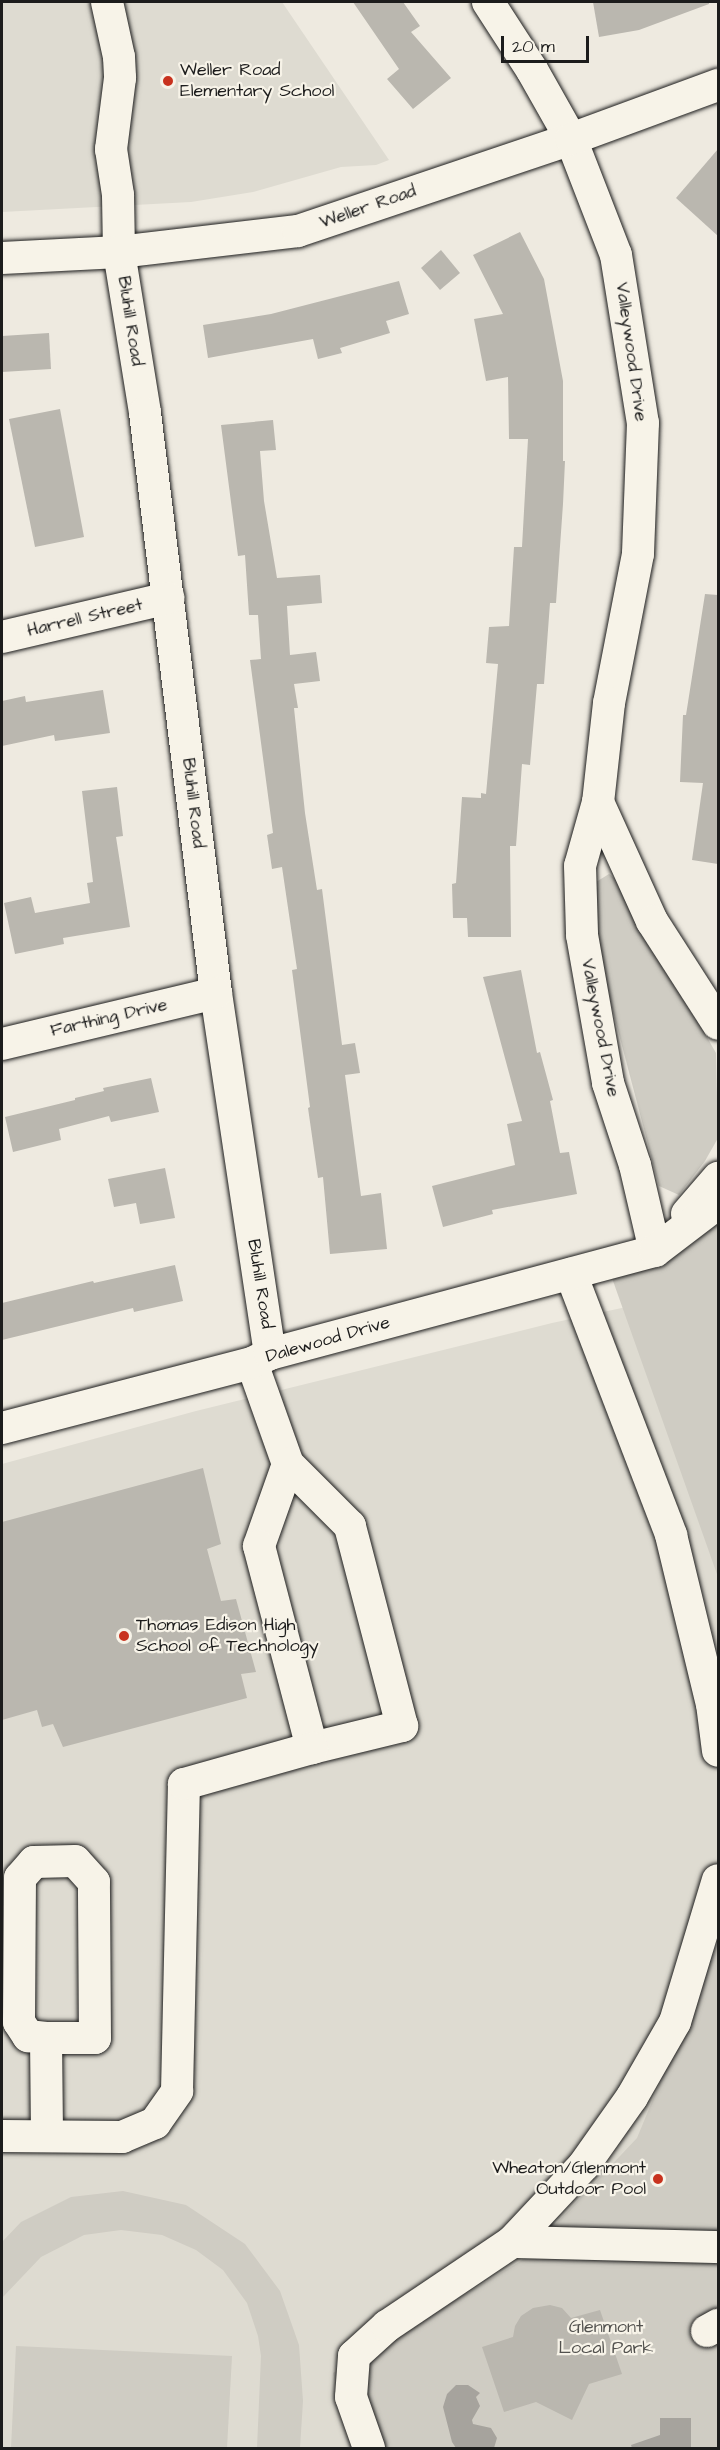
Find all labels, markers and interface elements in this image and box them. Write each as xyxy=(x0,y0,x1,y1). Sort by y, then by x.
scale bar xyxy=(504,24,592,62)
text: 20 m xyxy=(512,34,555,59)
place label: Weller Road Elementary School xyxy=(180,60,334,103)
marker: Weller Road Elementary School xyxy=(161,74,175,88)
street label: Weller Road xyxy=(317,180,419,234)
street label: Bluhill Road xyxy=(112,275,148,367)
street label: Valleywood Drive xyxy=(611,281,651,423)
street label: Harrell Street xyxy=(25,594,145,642)
street label: Bluhill Road xyxy=(177,757,209,849)
street label: Valleywood Drive xyxy=(576,957,624,1099)
street label: Farthing Drive xyxy=(48,994,170,1042)
street label: Bluhill Road xyxy=(242,1238,278,1330)
street label: Dalewood Drive xyxy=(263,1312,393,1368)
place label: Thomas Edison High School of Technology xyxy=(136,1615,319,1658)
marker: Thomas Edison High School of Technology xyxy=(117,1629,131,1643)
place label: Wheaton/Glenmont Outdoor Pool xyxy=(492,2158,646,2200)
marker: Wheaton/Glenmont Outdoor Pool xyxy=(651,2172,665,2186)
park label: Glenmont Local Park xyxy=(559,2317,653,2360)

